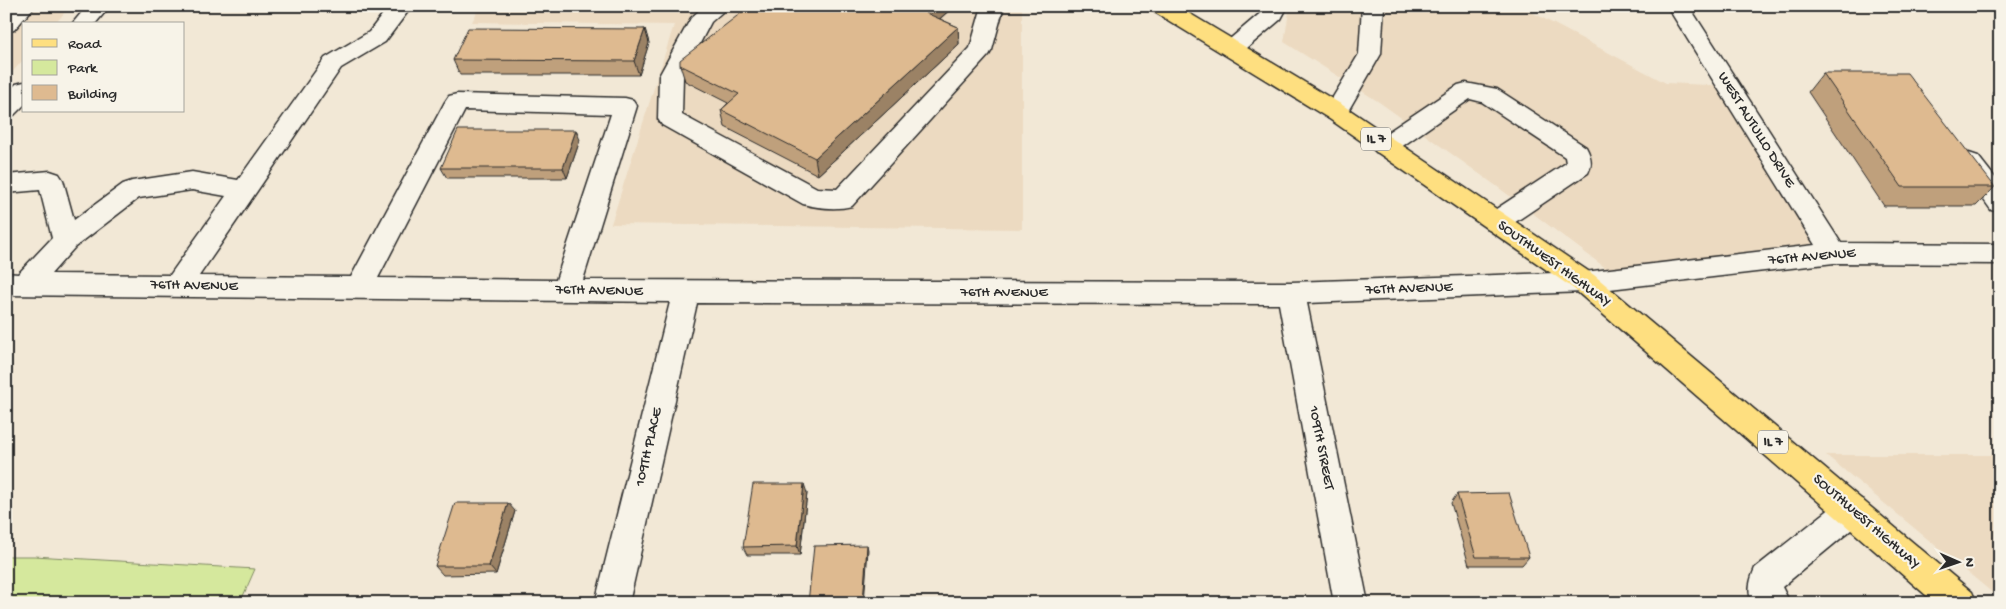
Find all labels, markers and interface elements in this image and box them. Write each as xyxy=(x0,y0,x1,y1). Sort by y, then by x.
legend xyxy=(22,22,185,112)
text: Road xyxy=(68,36,102,54)
text: Park xyxy=(67,60,98,78)
street label: WEST AUTULLO DRIVE xyxy=(1713,69,1799,192)
text: Building xyxy=(67,86,117,104)
road number: IL 7 xyxy=(1361,128,1391,150)
street label: SOUTHWEST HIGHWAY xyxy=(1494,217,1614,311)
street label: 76TH AVENUE xyxy=(1767,244,1857,270)
street label: 76TH AVENUE xyxy=(149,276,239,296)
street label: 76TH AVENUE xyxy=(1364,278,1454,300)
street label: 76TH AVENUE xyxy=(554,281,644,301)
street label: 76TH AVENUE xyxy=(959,284,1048,302)
street label: 109TH STREET xyxy=(1304,404,1338,493)
street label: 109TH PLACE xyxy=(631,405,667,489)
road number: IL 7 xyxy=(1758,431,1788,454)
street label: SOUTHWEST HIGHWAY xyxy=(1809,471,1923,573)
north arrow xyxy=(1934,536,1984,586)
text: N xyxy=(1960,558,1977,567)

